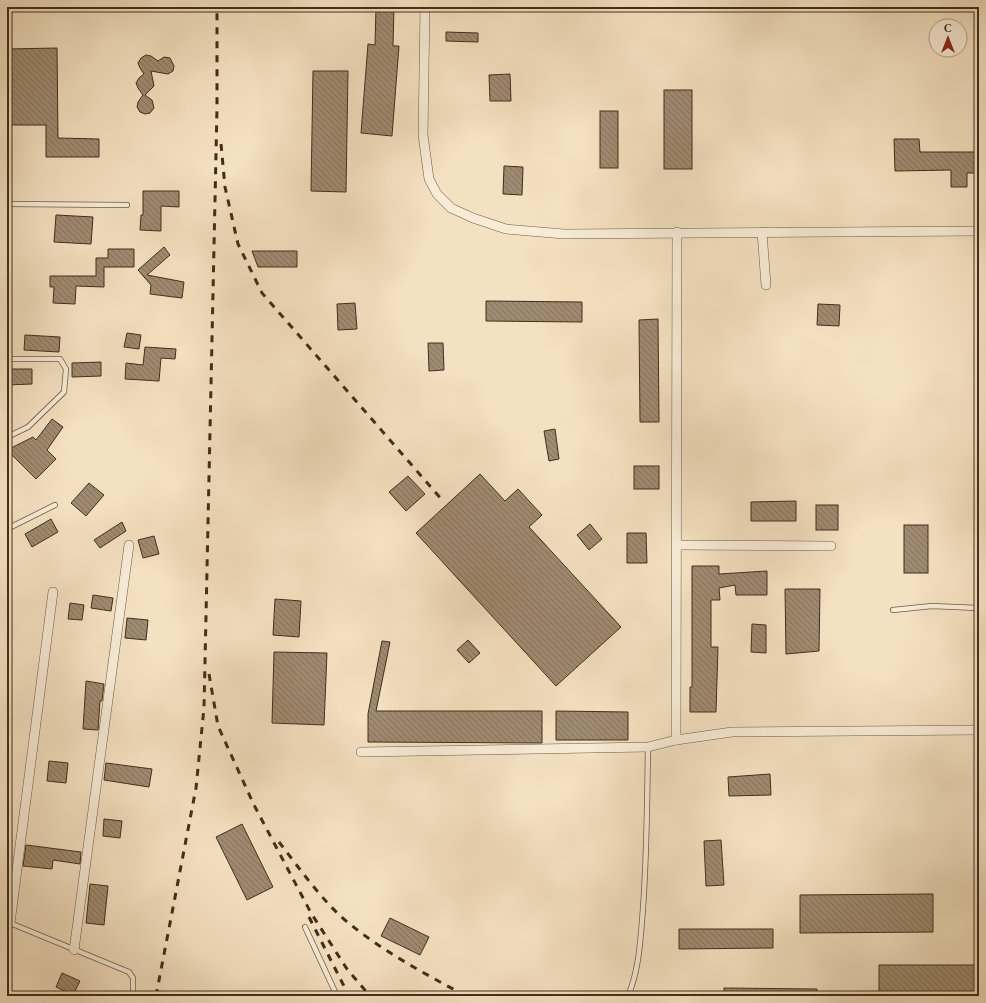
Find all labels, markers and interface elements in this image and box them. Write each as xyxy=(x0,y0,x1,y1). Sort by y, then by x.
north arrow xyxy=(928,18,968,58)
text: С xyxy=(944,21,952,35)

